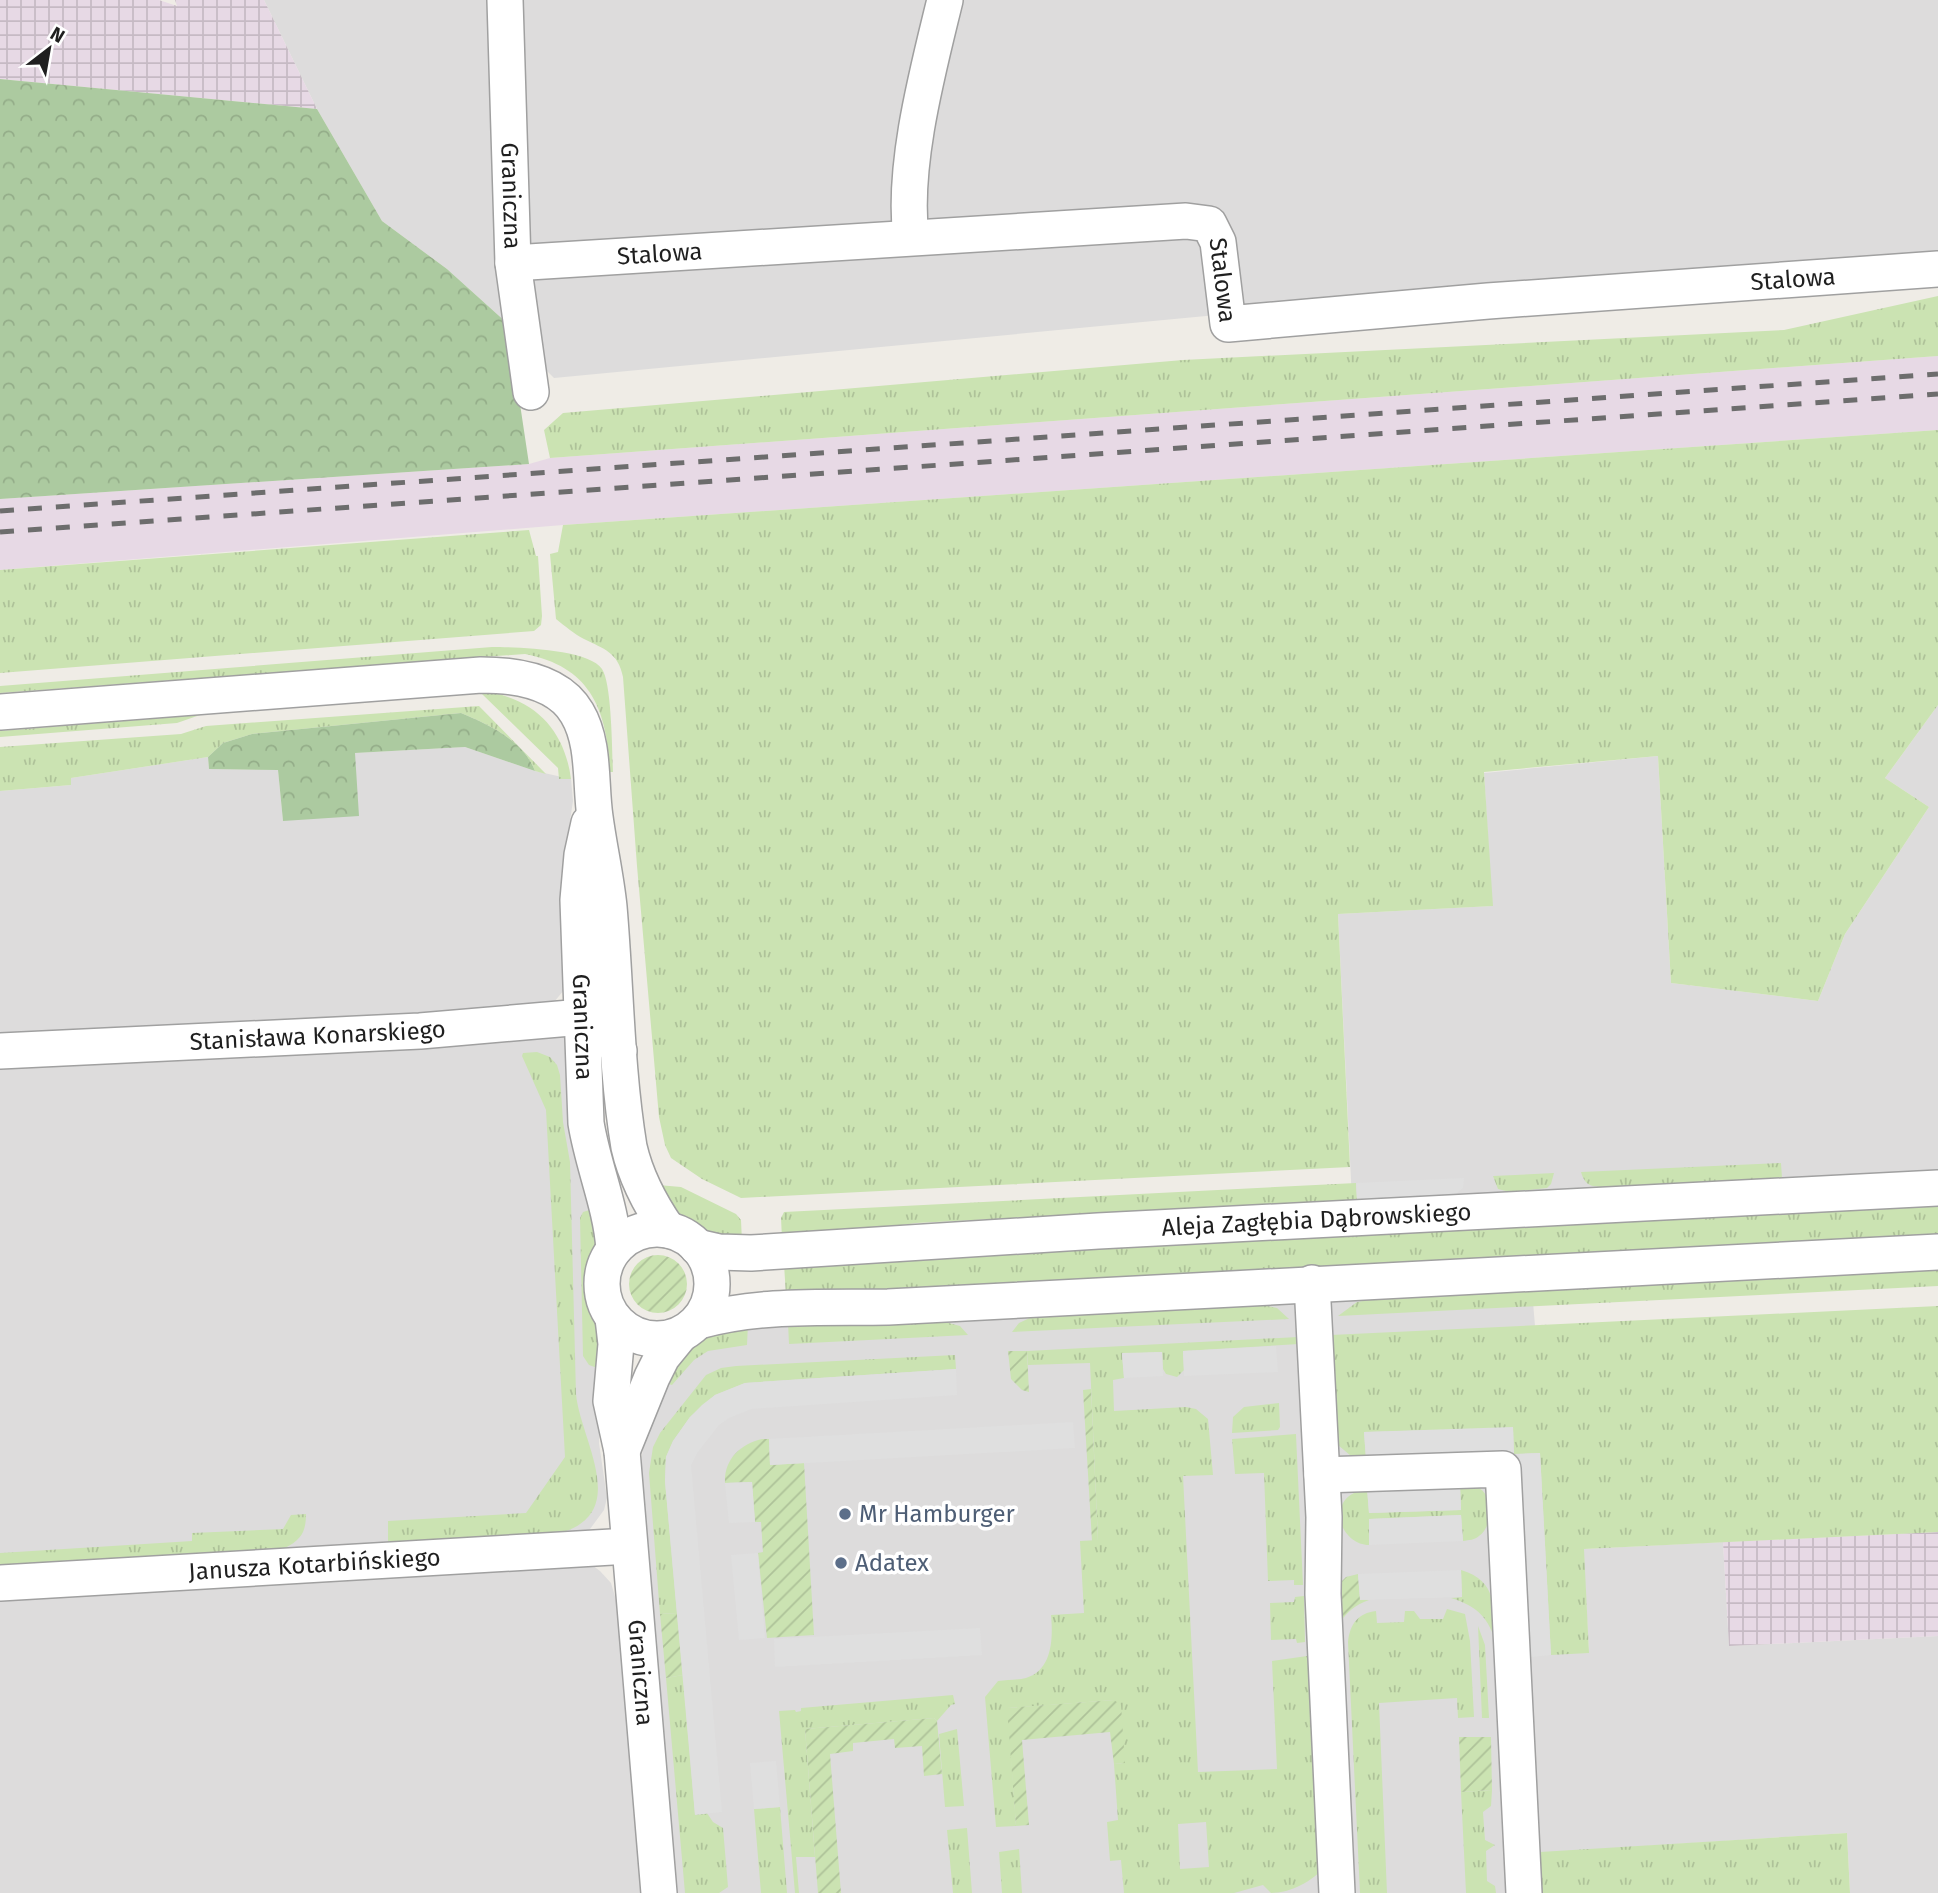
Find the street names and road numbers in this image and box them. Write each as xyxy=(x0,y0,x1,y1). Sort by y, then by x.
street label: Graniczna xyxy=(495,142,527,250)
street label: Stalowa xyxy=(1204,236,1242,324)
street label: Stalowa xyxy=(616,237,703,270)
street label: Stalowa xyxy=(1749,262,1837,296)
street label: Graniczna xyxy=(567,973,598,1081)
street label: Stanisława Konarskiego xyxy=(189,1015,447,1056)
street label: Aleja Zagłębia Dąbrowskiego xyxy=(1161,1198,1472,1242)
street label: Janusza Kotarbińskiego xyxy=(188,1543,441,1586)
street label: Graniczna xyxy=(622,1618,659,1727)

